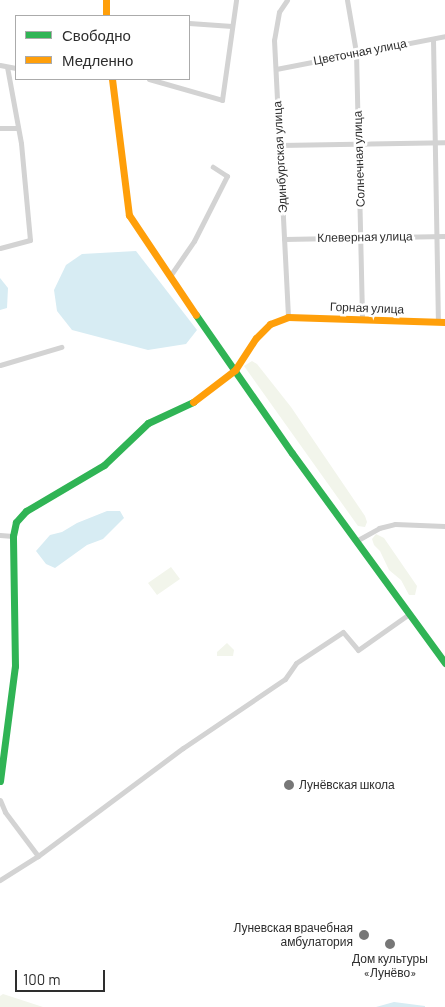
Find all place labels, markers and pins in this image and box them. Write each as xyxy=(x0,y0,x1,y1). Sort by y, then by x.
place label: Лунёвская школа xyxy=(299,778,395,792)
marker: Лунёвская школа xyxy=(283,779,295,791)
place label: Луневская врачебная амбулатория xyxy=(233,921,353,949)
marker: Луневская врачебная амбулатория xyxy=(357,928,371,942)
marker: Дом культуры «Лунёво» xyxy=(384,938,396,950)
place label: Дом культуры «Лунёво» xyxy=(352,952,428,980)

